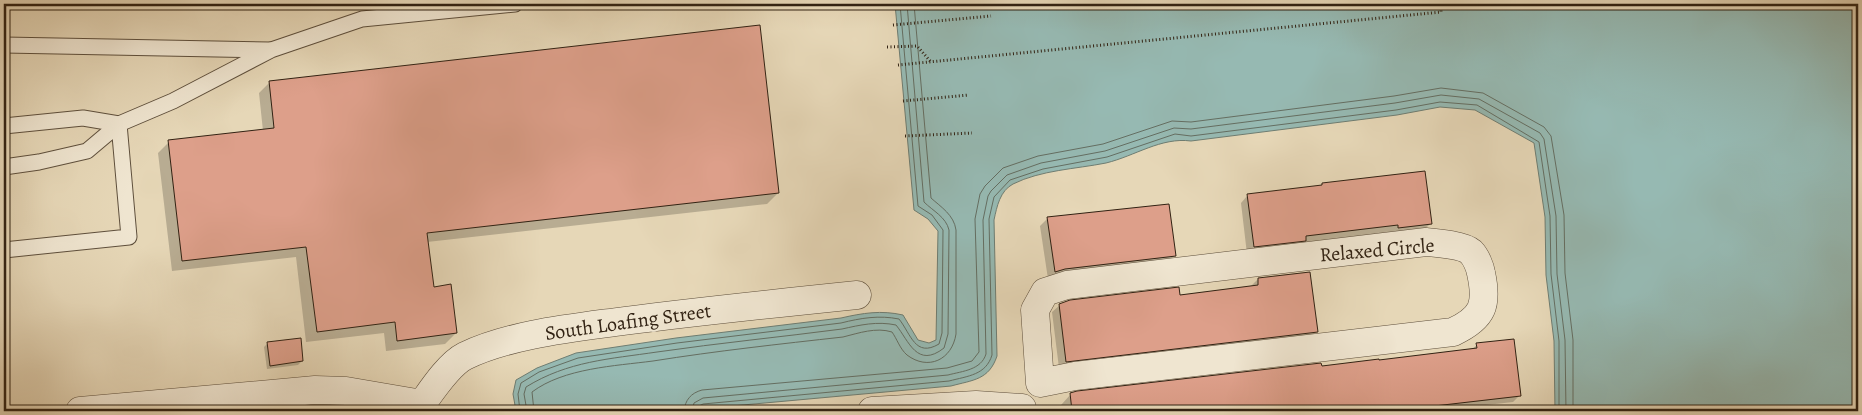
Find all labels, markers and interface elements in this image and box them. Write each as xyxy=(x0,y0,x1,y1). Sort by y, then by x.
street label: Relaxed Circle xyxy=(1318,232,1436,268)
street label: South Loafing Street xyxy=(543,297,713,347)

